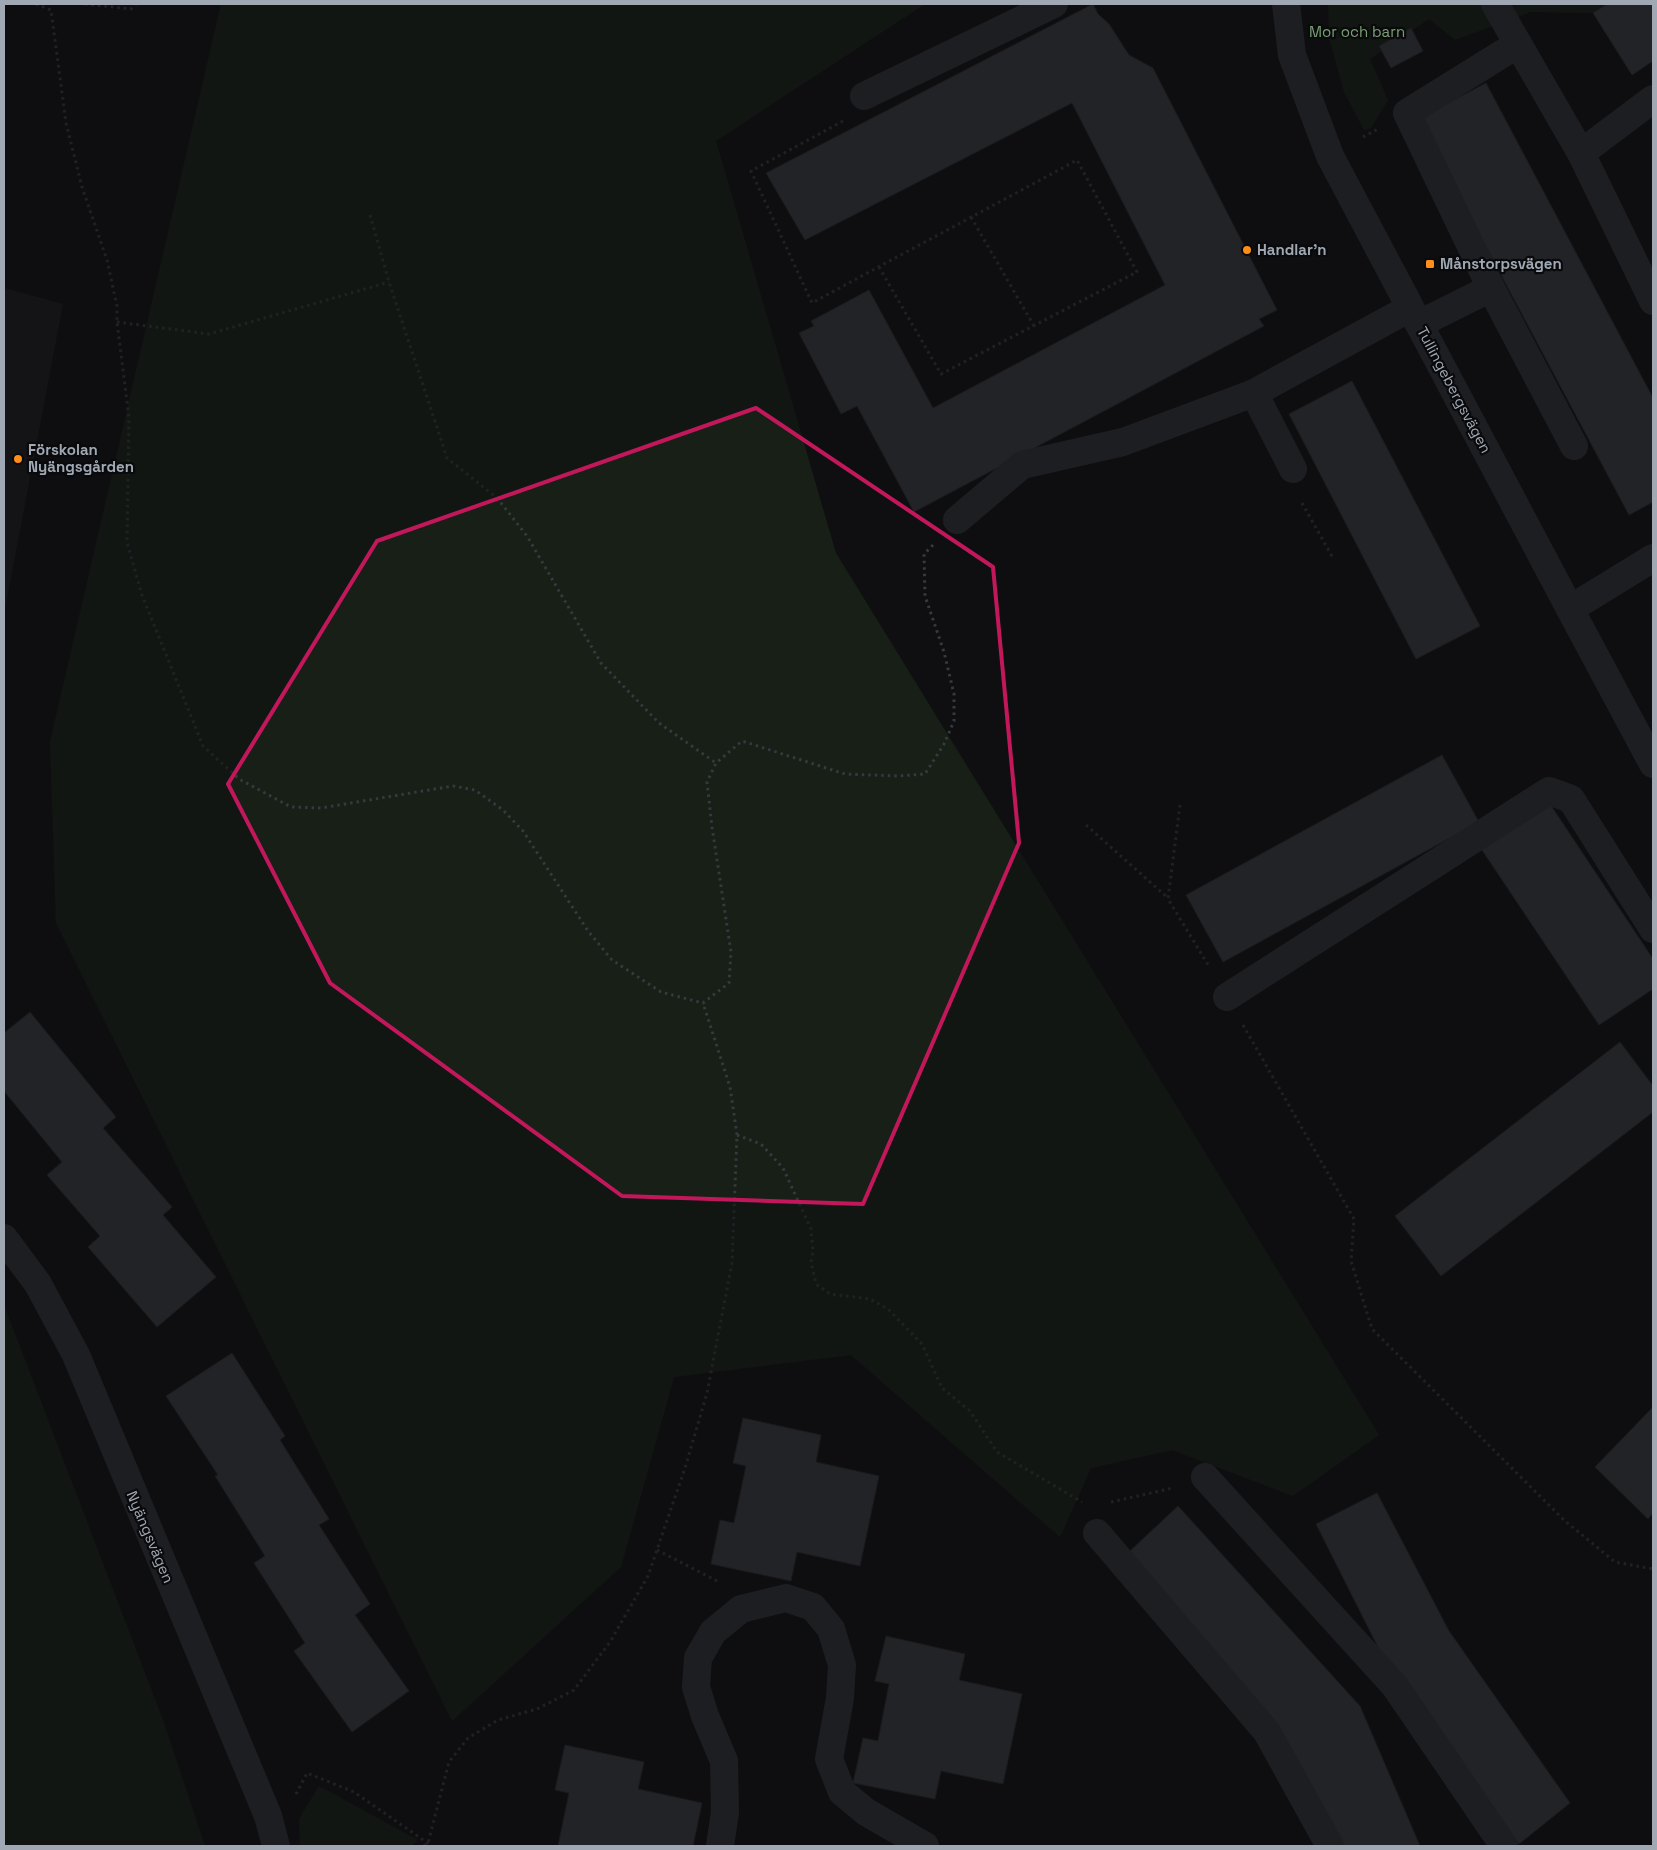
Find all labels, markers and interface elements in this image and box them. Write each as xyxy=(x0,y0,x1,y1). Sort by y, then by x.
park label: Mor och barn xyxy=(1309,22,1405,41)
place label: Handlar'n xyxy=(1257,240,1327,259)
marker: Handlar'n xyxy=(1241,244,1253,256)
place label: Månstorpsvägen xyxy=(1440,254,1562,273)
marker: Månstorpsvägen xyxy=(1424,258,1436,270)
street label: Tullingebergsvägen xyxy=(1413,323,1496,456)
place label: Förskolan Nyängsgården xyxy=(28,440,134,476)
marker: Förskolan Nyängsgården xyxy=(12,453,24,465)
street label: Nyängsvägen xyxy=(123,1488,178,1586)

